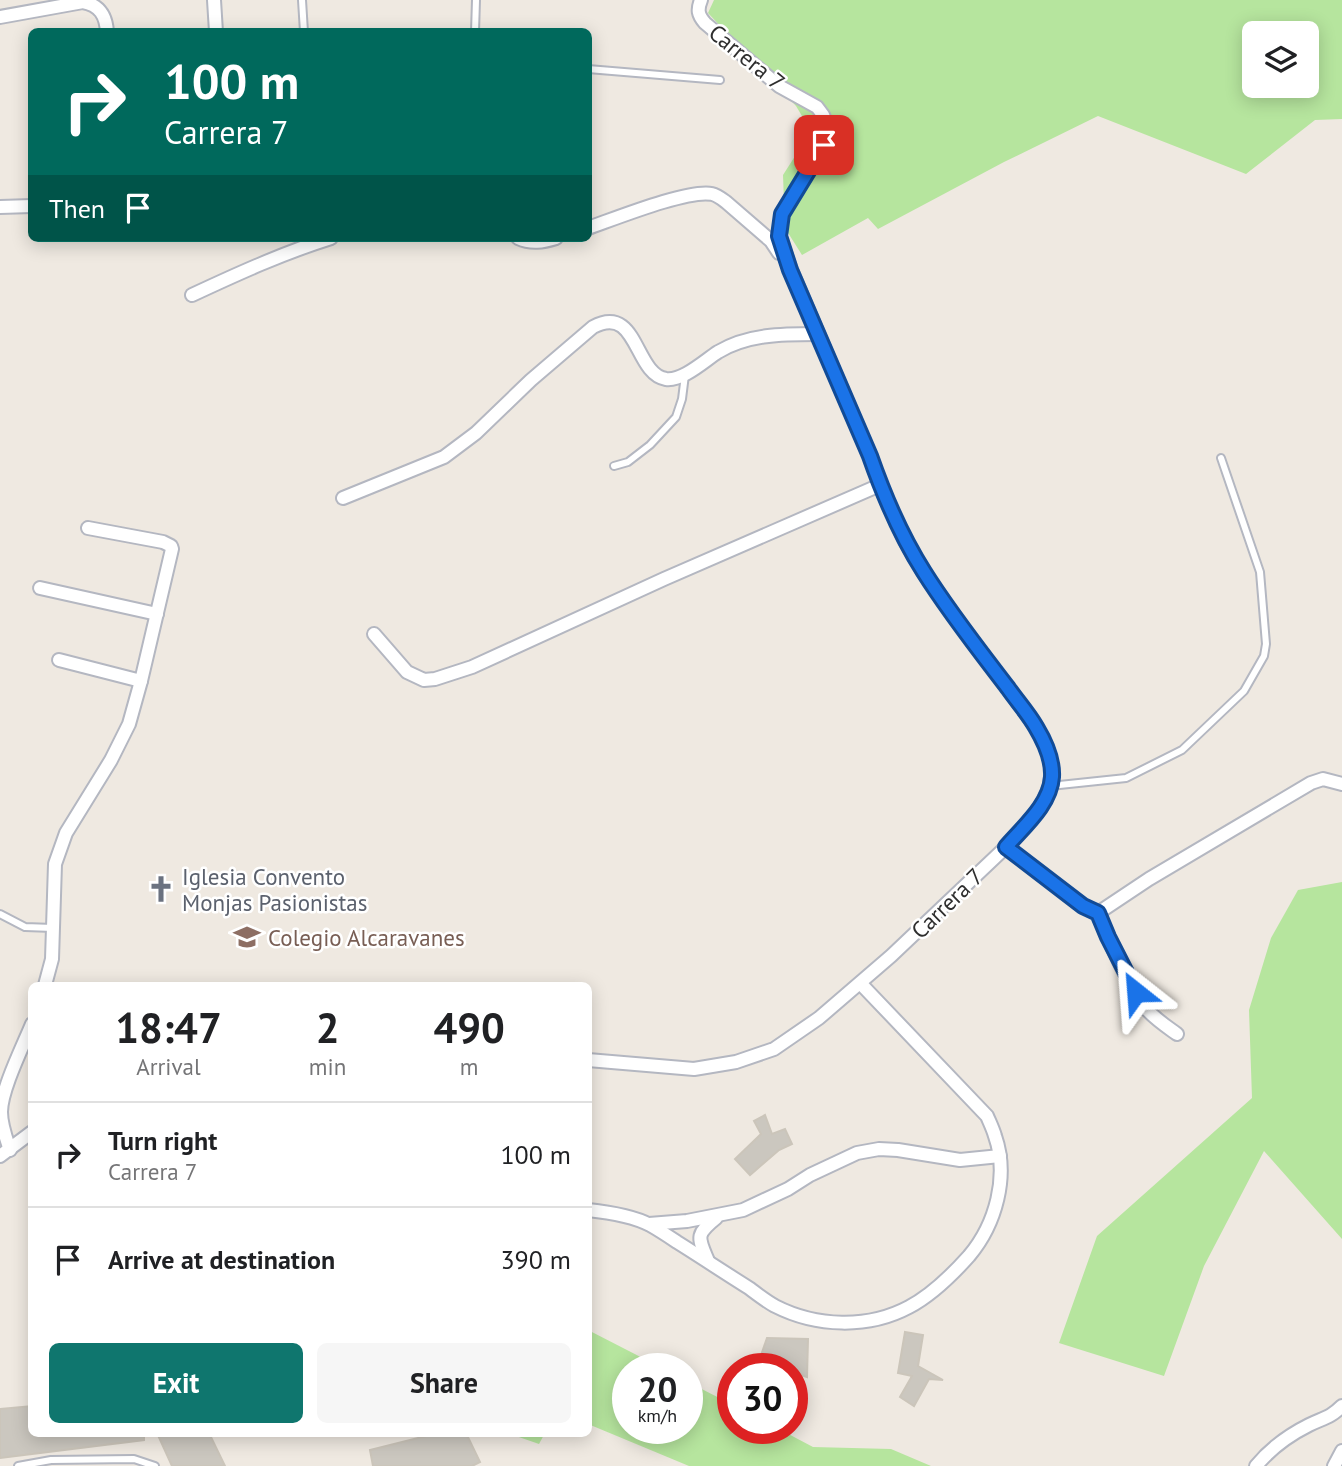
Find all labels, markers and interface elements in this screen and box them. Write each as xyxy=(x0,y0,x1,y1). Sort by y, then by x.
street label: Carrera 7 xyxy=(703,18,791,96)
map controls xyxy=(1242,21,1319,98)
button: layers xyxy=(1242,21,1319,98)
text: 100 m xyxy=(164,49,299,113)
icon: right xyxy=(49,56,140,147)
text: Carrera 7 xyxy=(164,111,288,153)
pin xyxy=(794,115,854,175)
icon: arrive xyxy=(805,126,843,164)
icon: arrive xyxy=(119,189,157,227)
text: Then xyxy=(49,192,105,225)
place label: Iglesia Convento Monjas Pasionistas xyxy=(182,862,367,917)
street label: Carrera 7 xyxy=(905,862,989,944)
church icon: Iglesia Convento Monjas Pasionistas xyxy=(146,874,176,904)
school or university icon: Colegio Alcaravanes xyxy=(232,922,262,952)
place label: Colegio Alcaravanes xyxy=(268,923,465,952)
position arrow xyxy=(1099,955,1173,1029)
text: 18:47 xyxy=(115,1000,222,1055)
text: 2 xyxy=(316,1000,339,1055)
text: 490 xyxy=(433,1000,505,1055)
text: Arrival xyxy=(136,1052,201,1081)
text: min xyxy=(309,1052,346,1081)
text: m xyxy=(460,1052,478,1081)
text: Turn right xyxy=(108,1124,217,1157)
icon: right xyxy=(49,1136,87,1174)
text: 100 m xyxy=(500,1138,571,1171)
text: Carrera 7 xyxy=(108,1157,197,1186)
icon: arrive xyxy=(49,1241,87,1279)
text: Arrive at destination xyxy=(108,1243,335,1276)
text: 390 m xyxy=(500,1243,571,1276)
button: Exit xyxy=(49,1343,303,1423)
button: Share xyxy=(317,1343,571,1423)
speed limit sign: 30 xyxy=(717,1353,808,1444)
text: 20 xyxy=(638,1366,677,1412)
text: km/h xyxy=(638,1404,677,1427)

